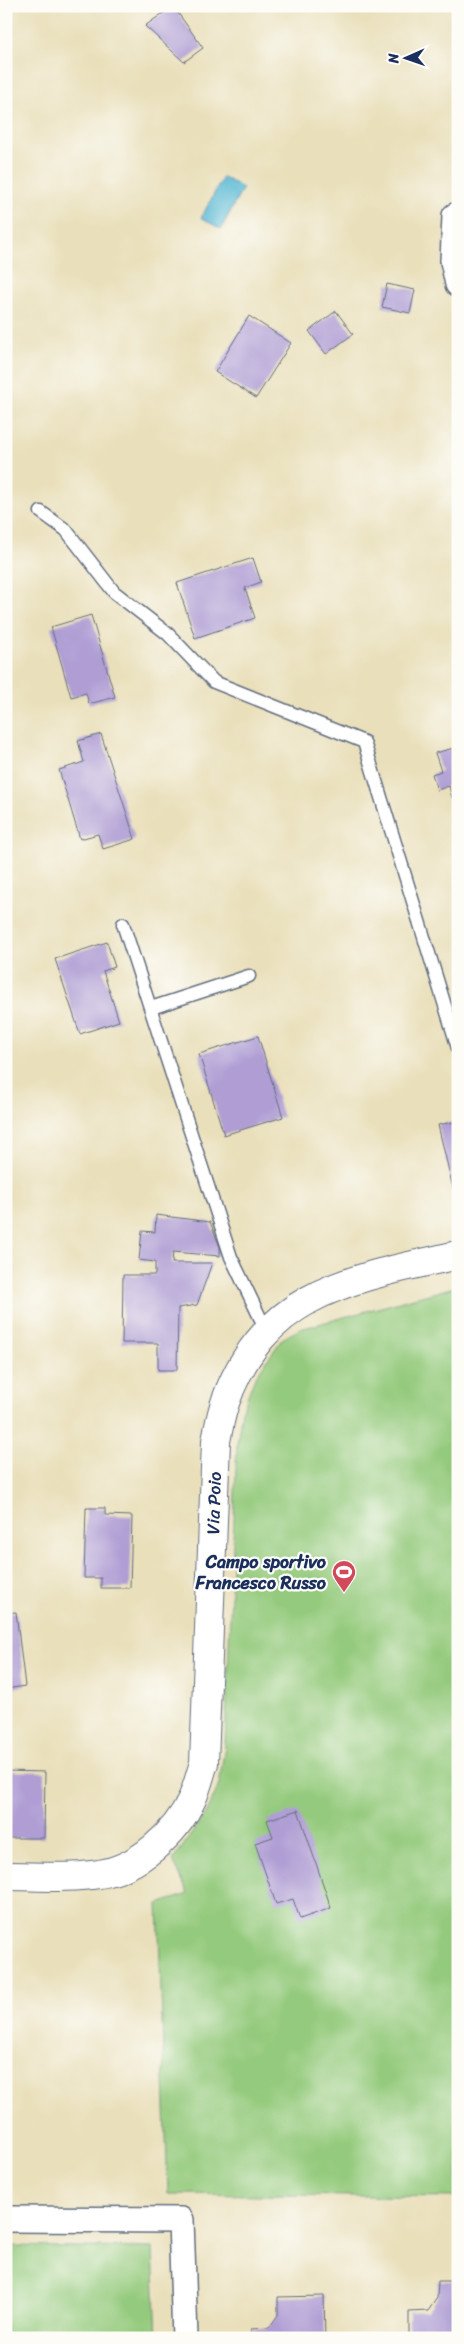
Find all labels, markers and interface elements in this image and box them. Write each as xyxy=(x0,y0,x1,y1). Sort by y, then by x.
north arrow xyxy=(382,32,432,82)
text: N xyxy=(381,53,406,65)
street label: Via Poio xyxy=(197,1471,231,1535)
place label: Campo sportivo Francesco Russo xyxy=(195,1546,327,1599)
sports icon: Campo sportivo Francesco Russo xyxy=(331,1559,357,1593)

